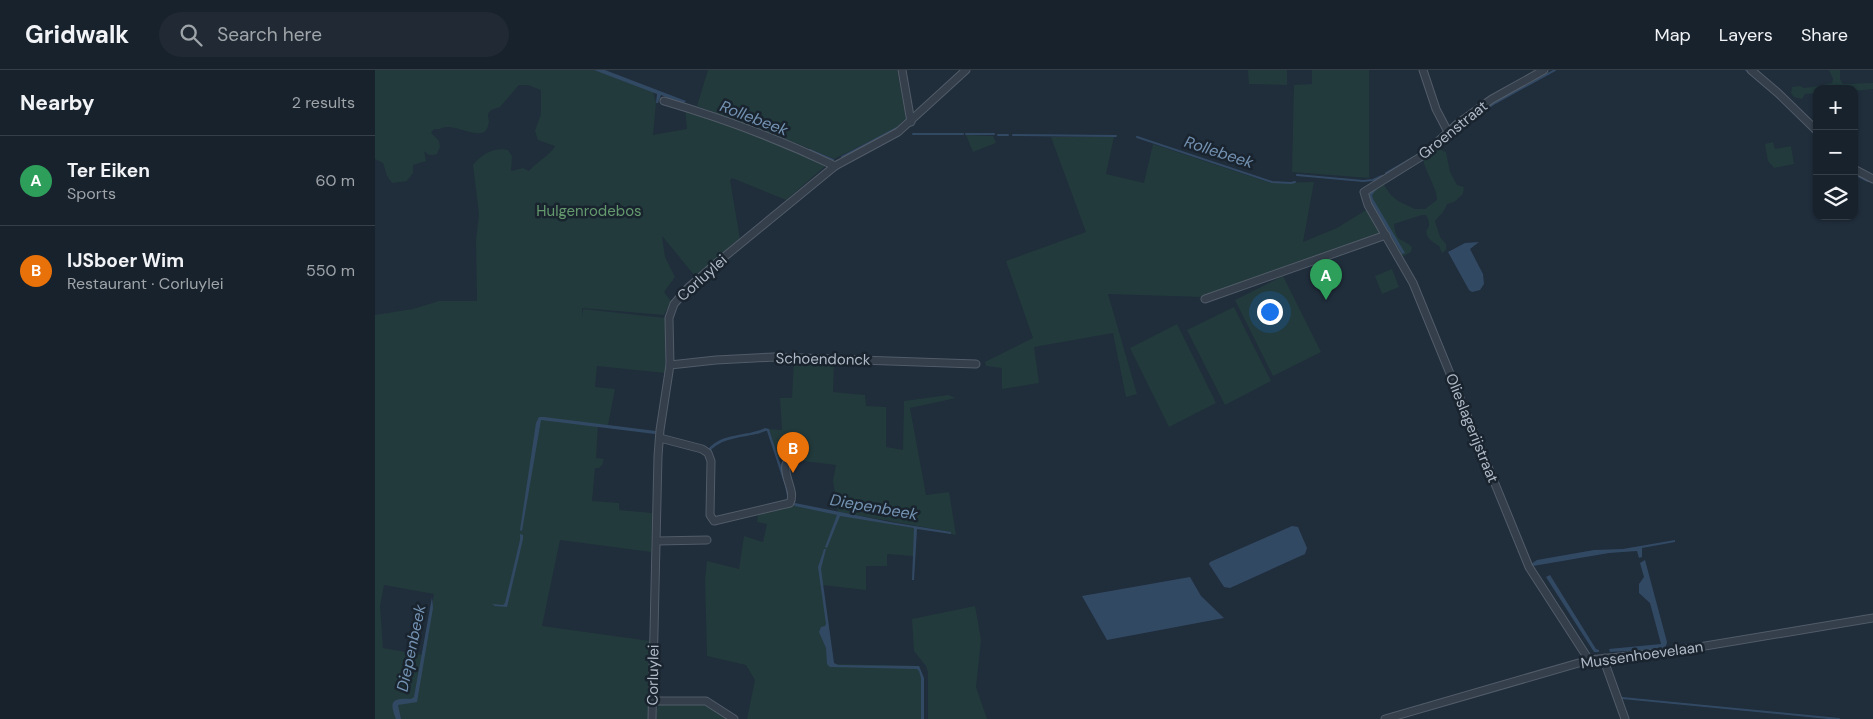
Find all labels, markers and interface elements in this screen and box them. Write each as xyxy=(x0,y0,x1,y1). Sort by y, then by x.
search box xyxy=(159,12,509,57)
text: Gridwalk xyxy=(25,19,129,50)
icon: search xyxy=(177,21,205,49)
text: Search here xyxy=(217,22,322,47)
text: Map xyxy=(1655,23,1691,47)
text: Layers xyxy=(1719,23,1773,47)
text: Share xyxy=(1801,23,1848,47)
map controls xyxy=(1813,85,1858,220)
button: + xyxy=(1813,85,1858,130)
text: Nearby xyxy=(20,89,94,117)
text: 2 results xyxy=(292,92,355,113)
water label: Rollebeek xyxy=(717,95,792,141)
street label: Groenstraat xyxy=(1414,96,1492,164)
button: − xyxy=(1813,130,1858,175)
water label: Rollebeek xyxy=(1182,131,1257,173)
text: Ter Eiken xyxy=(67,158,150,183)
text: A xyxy=(30,170,42,191)
text: 60 m xyxy=(315,170,355,191)
button: layers xyxy=(1813,175,1858,220)
text: Sports xyxy=(67,183,116,204)
park label: Hulgenrodebos xyxy=(536,201,642,221)
text: IJSboer Wim xyxy=(67,248,184,273)
street label: Corluylei xyxy=(673,250,731,306)
pin: A xyxy=(1310,259,1342,300)
text: B xyxy=(31,260,41,281)
text: 550 m xyxy=(306,260,355,281)
text: Restaurant · Corluylei xyxy=(67,273,224,294)
your location xyxy=(1257,299,1283,325)
street label: Schoendonck xyxy=(775,348,871,370)
street label: Olieslagerijstraat xyxy=(1441,370,1503,486)
pin: B xyxy=(777,432,809,473)
water label: Diepenbeek xyxy=(829,489,920,525)
water label: Diepenbeek xyxy=(392,602,431,694)
street label: Mussenhoevelaan xyxy=(1579,637,1705,673)
street label: Corluylei xyxy=(642,644,664,706)

